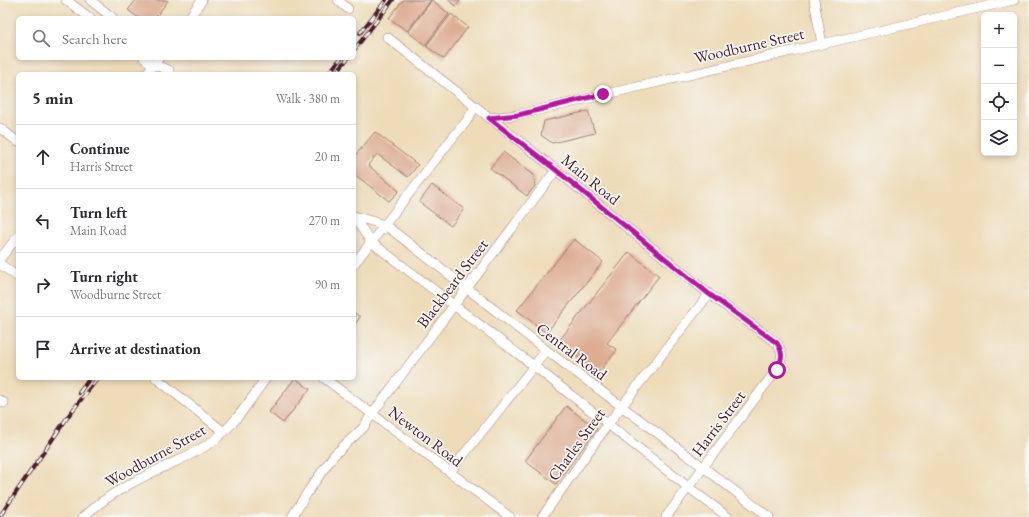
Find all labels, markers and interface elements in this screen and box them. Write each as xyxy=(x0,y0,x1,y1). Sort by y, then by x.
map controls xyxy=(981,12,1017,156)
button: + xyxy=(981,12,1017,48)
search box xyxy=(16,16,356,60)
street label: Woodburne Street xyxy=(692,23,806,68)
icon: search xyxy=(30,27,52,49)
text: Search here xyxy=(62,29,127,48)
button: − xyxy=(981,48,1017,84)
button: locate xyxy=(981,84,1017,120)
route end xyxy=(594,85,612,103)
text: 5 min xyxy=(32,87,73,109)
text: Walk · 380 m xyxy=(276,90,340,107)
button: layers xyxy=(981,120,1017,156)
text: Continue xyxy=(70,139,130,158)
icon: ahead xyxy=(32,146,54,168)
text: 20 m xyxy=(315,148,340,165)
street label: Main Road xyxy=(557,149,625,210)
text: Harris Street xyxy=(70,158,133,175)
text: Turn left xyxy=(70,203,127,222)
icon: left xyxy=(32,210,54,232)
text: 270 m xyxy=(309,212,340,229)
text: Main Road xyxy=(70,222,127,239)
street label: Blackbeard Street xyxy=(412,235,493,332)
text: Turn right xyxy=(70,267,138,286)
icon: right xyxy=(32,274,54,296)
text: 90 m xyxy=(315,276,340,293)
text: Woodburne Street xyxy=(70,286,161,303)
street label: Central Road xyxy=(532,318,612,385)
icon: arrive xyxy=(32,338,54,360)
text: Arrive at destination xyxy=(70,339,201,358)
route start xyxy=(768,361,786,379)
street label: Harris Street xyxy=(687,386,750,461)
street label: Newton Road xyxy=(384,402,468,472)
street label: Charles Street xyxy=(543,404,610,485)
street label: Woodburne Street xyxy=(101,419,209,492)

